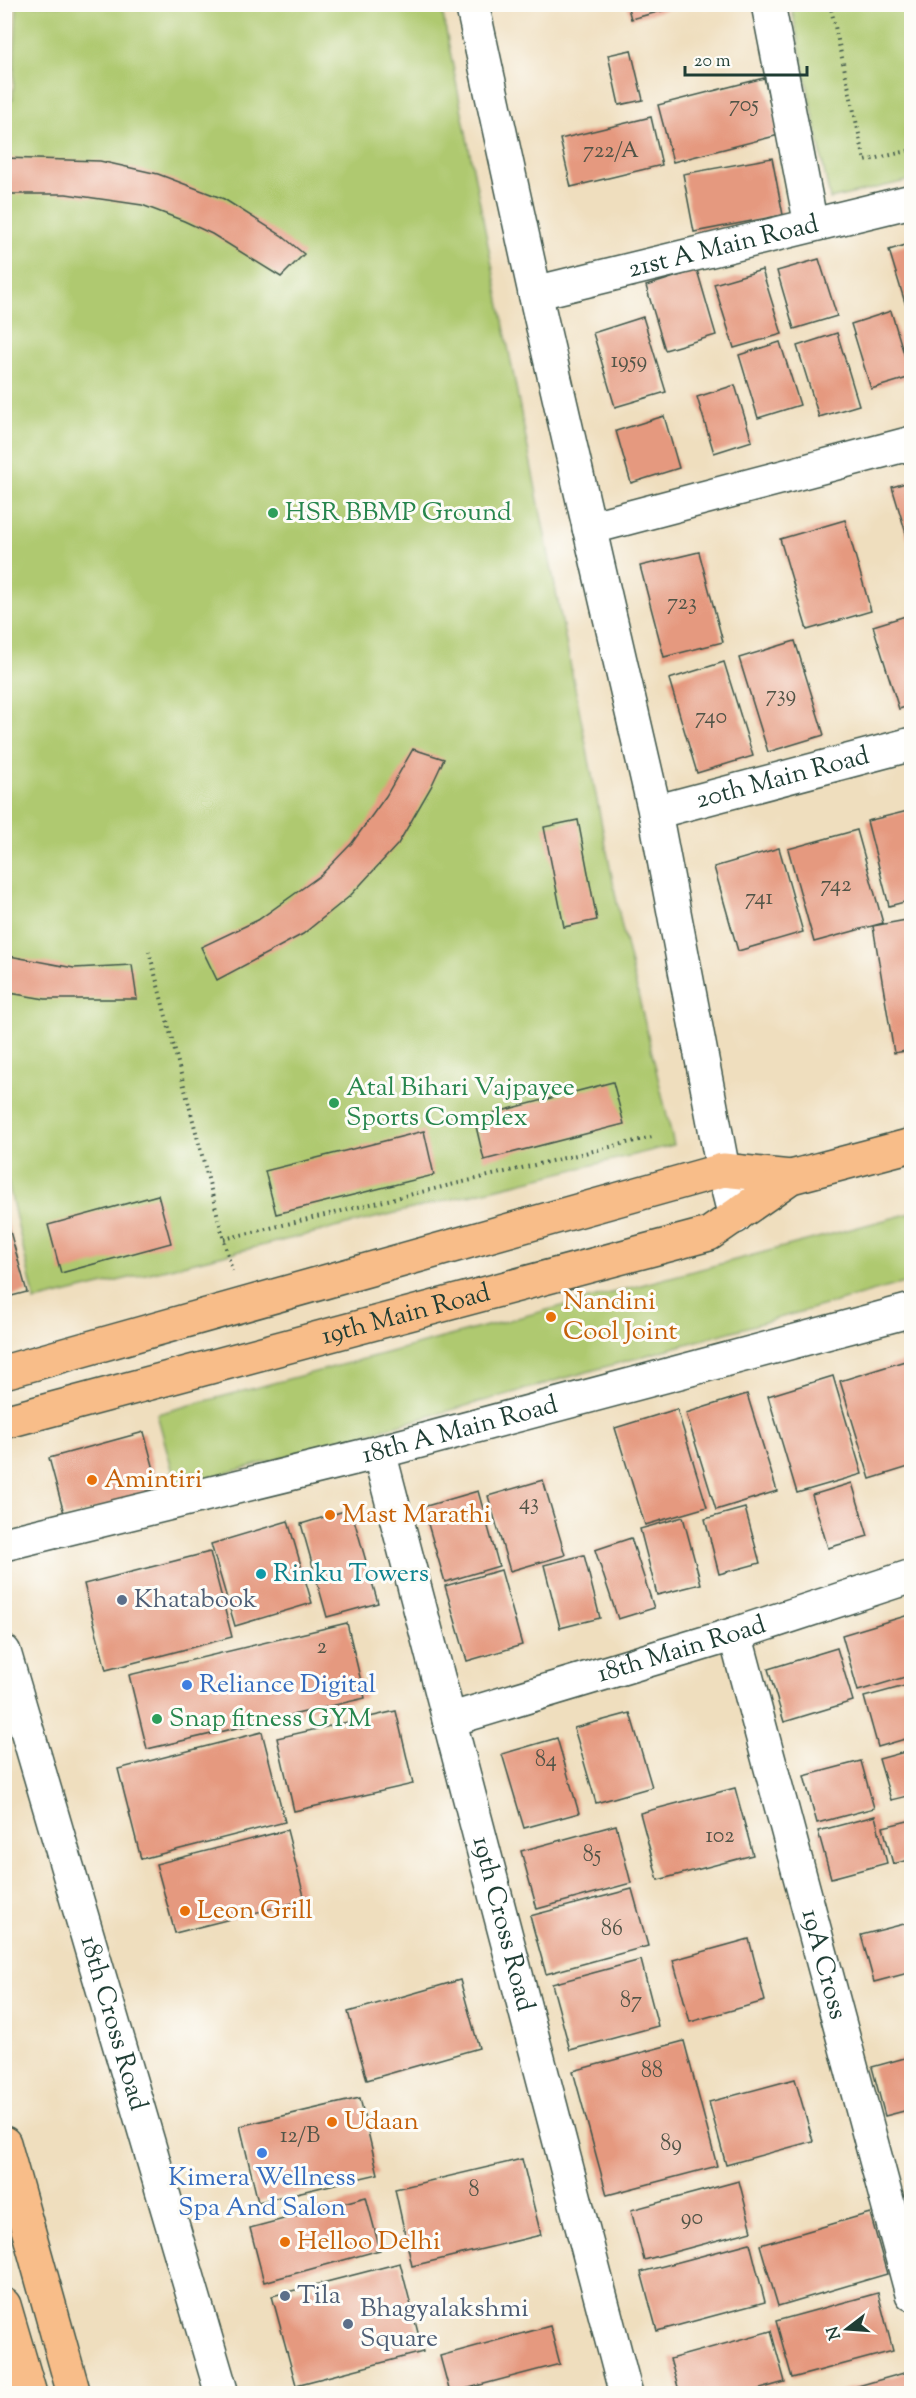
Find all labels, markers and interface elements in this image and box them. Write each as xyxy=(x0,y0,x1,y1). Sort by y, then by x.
scale bar xyxy=(685,39,806,77)
text: 20 m xyxy=(694,49,731,75)
house number: 705 xyxy=(729,90,759,122)
house number: 722/A xyxy=(583,136,639,168)
street label: 21st A Main Road xyxy=(624,206,823,288)
house number: 1959 xyxy=(611,346,647,378)
place label: HSR BBMP Ground xyxy=(285,495,512,532)
marker: HSR BBMP Ground xyxy=(266,506,280,520)
house number: 723 xyxy=(667,588,697,620)
house number: 739 xyxy=(766,680,796,712)
house number: 740 xyxy=(695,702,727,734)
street label: 20th Main Road xyxy=(692,737,874,819)
house number: 742 xyxy=(821,870,851,902)
house number: 741 xyxy=(745,883,774,915)
place label: Atal Bihari Vajpayee Sports Complex xyxy=(346,1070,575,1137)
marker: Atal Bihari Vajpayee Sports Complex xyxy=(327,1096,341,1110)
street label: 19th Main Road xyxy=(317,1275,495,1355)
place label: Nandini Cool Joint xyxy=(563,1284,678,1351)
marker: Nandini Cool Joint xyxy=(544,1310,558,1324)
street label: 18th A Main Road xyxy=(358,1387,562,1474)
place label: Amintiri xyxy=(104,1462,202,1499)
marker: Amintiri xyxy=(85,1473,99,1487)
house number: 43 xyxy=(519,1488,539,1520)
place label: Mast Marathi xyxy=(342,1497,491,1534)
marker: Mast Marathi xyxy=(323,1508,337,1522)
place label: Rinku Towers xyxy=(273,1556,429,1593)
marker: Rinku Towers xyxy=(254,1567,268,1581)
place label: Khatabook xyxy=(134,1582,257,1619)
marker: Khatabook xyxy=(115,1593,129,1607)
street label: 18th Main Road xyxy=(593,1607,771,1693)
house number: 2 xyxy=(317,1632,327,1664)
place label: Reliance Digital xyxy=(199,1667,376,1704)
marker: Reliance Digital xyxy=(180,1678,194,1692)
place label: Snap fitness GYM xyxy=(169,1701,372,1738)
marker: Snap fitness GYM xyxy=(150,1712,164,1726)
house number: 84 xyxy=(535,1745,557,1777)
house number: 102 xyxy=(706,1821,734,1853)
street label: 19th Cross Road xyxy=(462,1832,544,2016)
house number: 85 xyxy=(583,1840,602,1872)
place label: Leon Grill xyxy=(197,1893,313,1930)
marker: Leon Grill xyxy=(178,1904,192,1918)
street label: 19A Cross xyxy=(791,1905,856,2024)
house number: 86 xyxy=(601,1914,623,1946)
street label: 18th Cross Road xyxy=(70,1931,156,2115)
house number: 87 xyxy=(620,1986,642,2018)
house number: 88 xyxy=(641,2056,663,2088)
place label: Udaan xyxy=(344,2104,419,2141)
marker: Udaan xyxy=(325,2115,339,2129)
house number: 12/B xyxy=(280,2121,320,2153)
house number: 89 xyxy=(660,2129,682,2161)
marker: Kimera Wellness Spa And Salon xyxy=(255,2146,269,2160)
place label: Kimera Wellness Spa And Salon xyxy=(168,2160,356,2227)
house number: 8 xyxy=(468,2175,480,2207)
house number: 90 xyxy=(681,2203,703,2235)
place label: Helloo Delhi xyxy=(297,2224,440,2261)
marker: Helloo Delhi xyxy=(278,2235,292,2249)
place label: Tila xyxy=(297,2278,341,2315)
marker: Tila xyxy=(278,2289,292,2303)
place label: Bhagyalakshmi Square xyxy=(360,2291,529,2358)
north arrow xyxy=(817,2299,877,2359)
marker: Bhagyalakshmi Square xyxy=(341,2317,355,2331)
text: N xyxy=(822,2323,848,2342)

